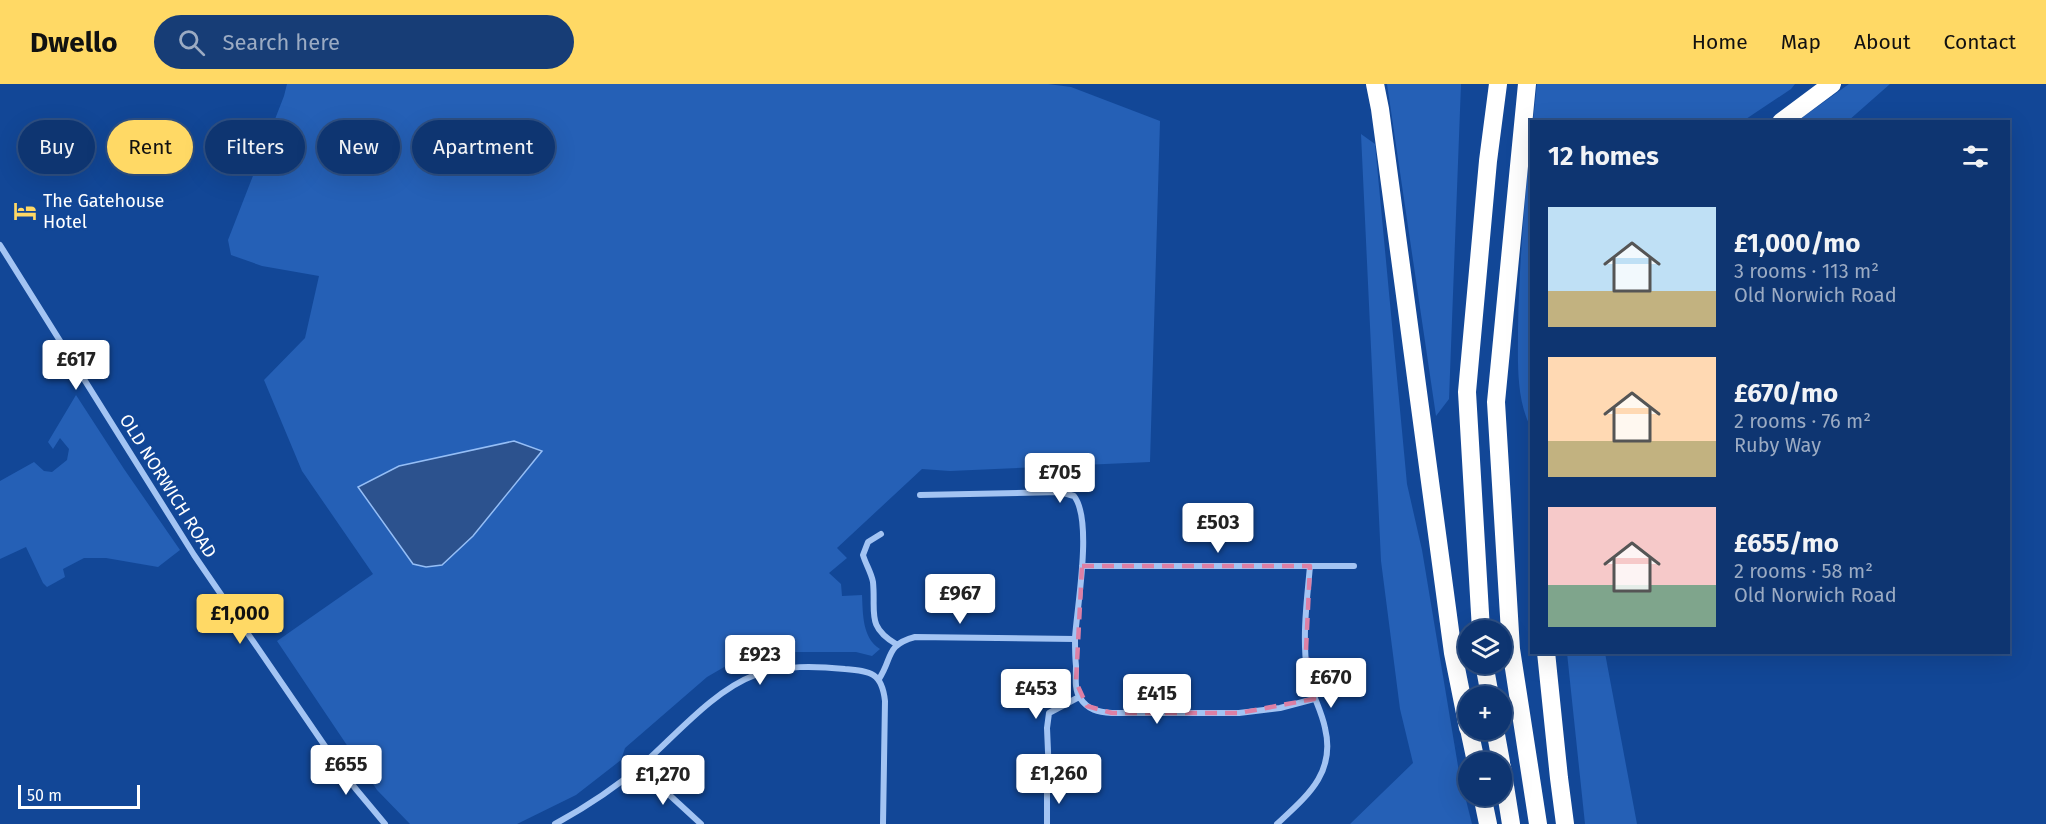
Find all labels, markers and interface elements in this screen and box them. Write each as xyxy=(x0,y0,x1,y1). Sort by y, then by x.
search box xyxy=(154,15,574,69)
text: Dwello xyxy=(30,26,118,59)
icon: search xyxy=(175,26,208,59)
text: Search here xyxy=(223,29,340,56)
text: Home xyxy=(1692,29,1748,55)
text: Map xyxy=(1781,29,1821,55)
text: About xyxy=(1854,29,1911,55)
text: Contact xyxy=(1944,29,2016,55)
chip: Buy xyxy=(18,120,95,174)
chip: Rent xyxy=(107,120,193,174)
chip: Filters xyxy=(205,120,305,174)
chip: New xyxy=(317,120,400,174)
chip: Apartment xyxy=(412,120,555,174)
icon: filters xyxy=(1959,140,1992,173)
text: 12 homes xyxy=(1548,141,1659,172)
place label: The Gatehouse Hotel xyxy=(43,190,164,233)
hotel icon: The Gatehouse Hotel xyxy=(12,198,38,224)
text: £1,000/mo xyxy=(1734,228,1860,259)
icon: home xyxy=(1596,231,1668,303)
text: 3 rooms · 113 m² xyxy=(1734,259,1879,283)
text: Old Norwich Road xyxy=(1734,283,1897,307)
pin: £617 xyxy=(40,340,112,391)
text: £617 xyxy=(57,347,95,371)
text: £670/mo xyxy=(1734,378,1838,409)
icon: home xyxy=(1596,381,1668,453)
text: 2 rooms · 76 m² xyxy=(1734,409,1871,433)
street label: OLD NORWICH ROAD xyxy=(115,410,221,562)
text: Ruby Way xyxy=(1734,433,1821,457)
pin: £705 xyxy=(1024,453,1096,504)
text: £705 xyxy=(1039,460,1081,484)
pin: £503 xyxy=(1182,503,1254,554)
text: £503 xyxy=(1196,510,1240,534)
text: £655/mo xyxy=(1734,528,1839,559)
icon: home xyxy=(1596,531,1668,603)
text: 2 rooms · 58 m² xyxy=(1734,559,1873,583)
pin: £967 xyxy=(924,574,996,625)
text: £967 xyxy=(939,581,981,605)
text: Old Norwich Road xyxy=(1734,583,1897,607)
pin: £1,000 xyxy=(191,594,289,645)
text: £1,000 xyxy=(211,601,269,625)
map controls xyxy=(1458,620,1512,806)
button: layers xyxy=(1458,620,1512,674)
pin: £923 xyxy=(724,635,796,686)
text: £923 xyxy=(739,642,781,666)
pin: £670 xyxy=(1295,658,1367,709)
text: £670 xyxy=(1310,665,1352,689)
pin: £453 xyxy=(1000,669,1072,720)
pin: £415 xyxy=(1121,674,1193,725)
text: £453 xyxy=(1015,676,1057,700)
text: £415 xyxy=(1137,681,1177,705)
button: + xyxy=(1458,686,1512,740)
pin: £655 xyxy=(310,745,382,796)
text: £655 xyxy=(325,752,367,776)
button: − xyxy=(1458,752,1512,806)
pin: £1,260 xyxy=(1010,754,1108,805)
pin: £1,270 xyxy=(614,755,712,806)
text: £1,260 xyxy=(1030,761,1088,785)
text: £1,270 xyxy=(635,762,691,786)
scale bar xyxy=(18,782,140,810)
text: 50 m xyxy=(27,786,62,805)

